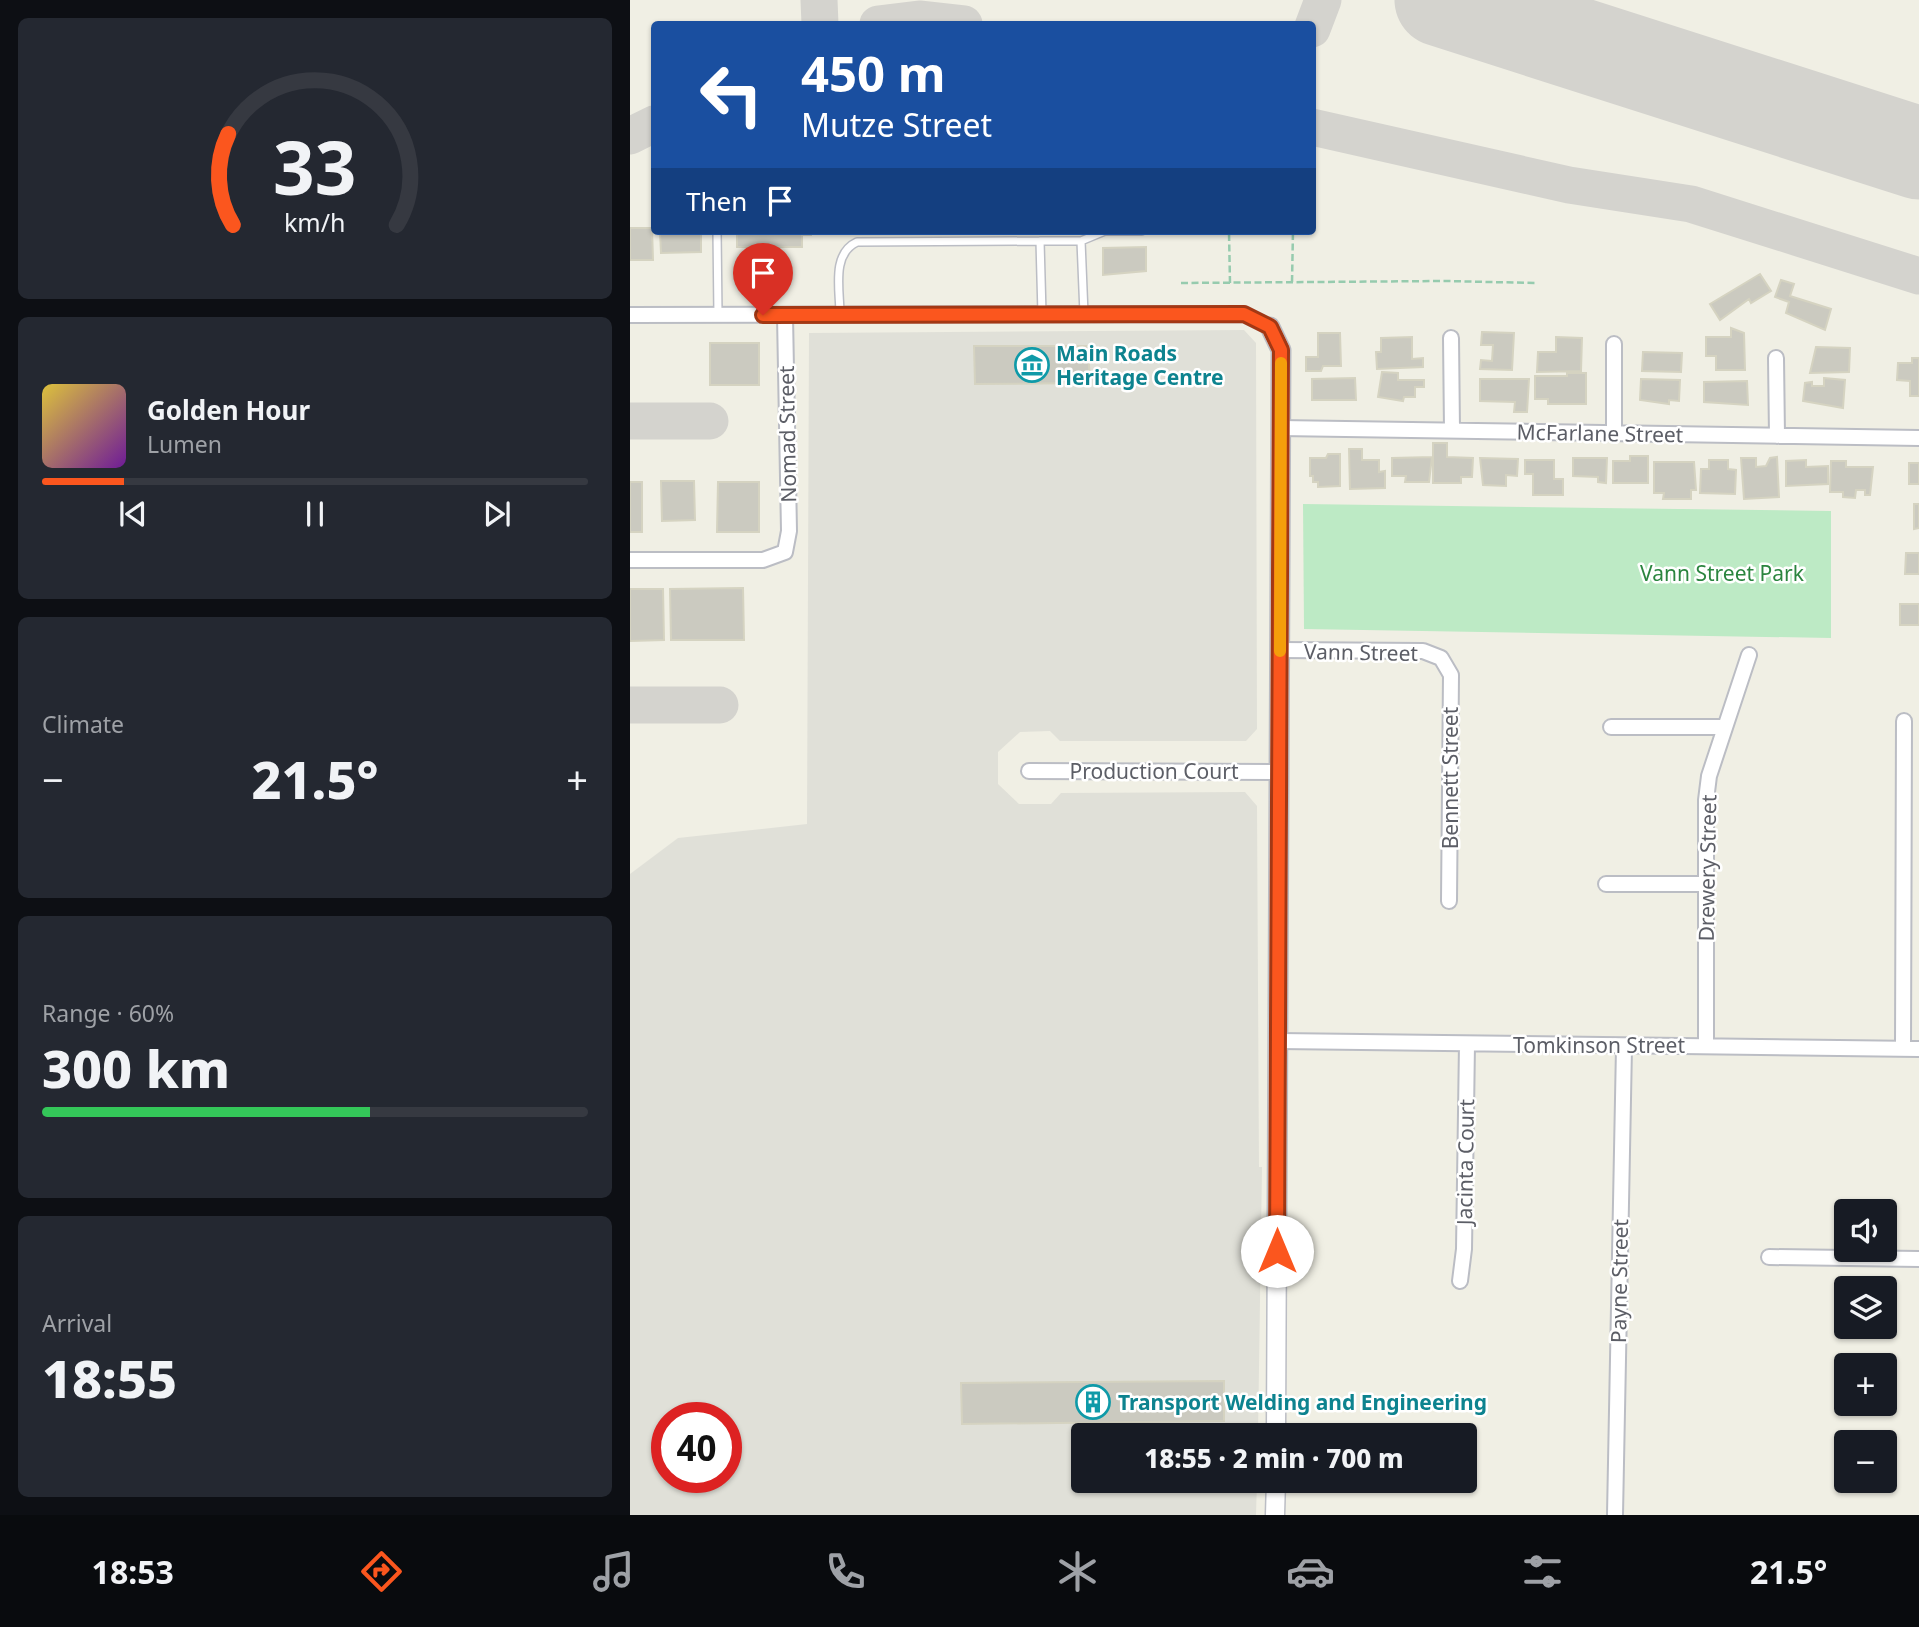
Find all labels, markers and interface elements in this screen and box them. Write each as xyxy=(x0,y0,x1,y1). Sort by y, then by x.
text: 450 m xyxy=(801,40,946,106)
icon: left xyxy=(686,49,777,140)
text: Mutze Street xyxy=(801,103,992,146)
text: 33 xyxy=(273,117,357,216)
icon: arrive xyxy=(761,182,799,220)
text: Then xyxy=(686,183,747,219)
text: km/h xyxy=(284,205,346,239)
pin xyxy=(733,243,793,315)
icon: arrive xyxy=(744,254,782,292)
place label: Main Roads Heritage Centre xyxy=(1056,339,1224,391)
museum icon: Main Roads Heritage Centre xyxy=(1013,346,1051,384)
street label: Nomad Street xyxy=(772,365,802,503)
text: Golden Hour xyxy=(147,392,310,428)
street label: McFarlane Street xyxy=(1516,418,1684,448)
text: Lumen xyxy=(147,428,222,460)
icon: previous xyxy=(114,495,152,533)
icon: pause xyxy=(296,495,334,533)
icon: next xyxy=(478,495,516,533)
park label: Vann Street Park xyxy=(1640,559,1805,587)
street label: Vann Street xyxy=(1304,637,1419,667)
street label: Bennett Street xyxy=(1436,706,1464,849)
text: Climate xyxy=(42,708,124,740)
text: 21.5° xyxy=(252,743,378,814)
text: − xyxy=(42,753,64,805)
text: + xyxy=(566,753,588,805)
street label: Production Court xyxy=(1070,757,1239,785)
street label: Drewery Street xyxy=(1692,794,1722,942)
text: Range · 60% xyxy=(42,997,174,1029)
street label: Tomkinson Street xyxy=(1513,1031,1685,1059)
text: 300 km xyxy=(42,1032,230,1103)
street label: Jacinta Court xyxy=(1450,1098,1480,1227)
map controls xyxy=(1834,1199,1897,1493)
button: sound xyxy=(1834,1199,1897,1262)
position arrow xyxy=(1240,1214,1314,1288)
street label: Payne Street xyxy=(1604,1218,1634,1343)
button: layers xyxy=(1834,1276,1897,1339)
text: Arrival xyxy=(42,1307,112,1339)
text: 18:55 xyxy=(42,1342,177,1413)
button: + xyxy=(1834,1353,1897,1416)
building icon: Transport Welding and Engineering xyxy=(1074,1383,1112,1421)
place label: Transport Welding and Engineering xyxy=(1118,1388,1487,1416)
speed limit sign: 40 xyxy=(651,1402,742,1493)
button: − xyxy=(1834,1430,1897,1493)
text: 18:55 · 2 min · 700 m xyxy=(1144,1440,1404,1476)
icon: directions xyxy=(357,1547,406,1596)
icon: music xyxy=(589,1547,638,1596)
icon: phone xyxy=(821,1547,870,1596)
icon: climate xyxy=(1053,1547,1102,1596)
icon: car xyxy=(1286,1547,1335,1596)
icon: filters xyxy=(1518,1547,1567,1596)
text: 18:53 xyxy=(92,1550,174,1593)
text: 21.5° xyxy=(1750,1550,1827,1593)

